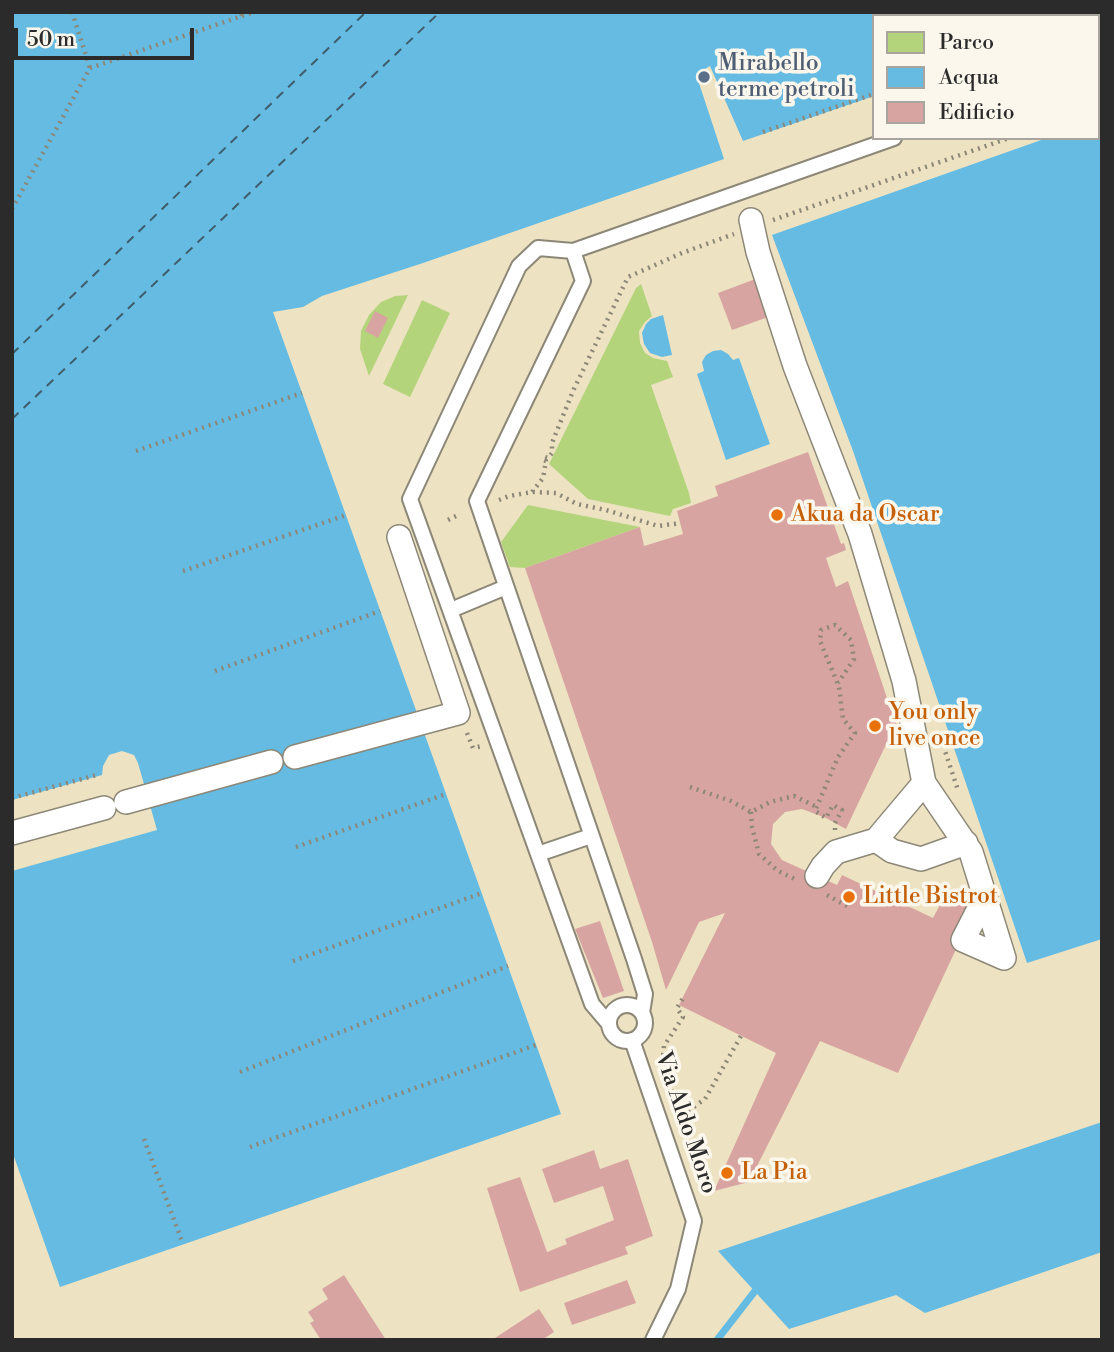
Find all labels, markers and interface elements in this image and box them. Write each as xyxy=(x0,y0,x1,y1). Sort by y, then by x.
scale bar xyxy=(18,14,198,58)
legend xyxy=(872,14,1100,140)
text: 50 m xyxy=(27,27,75,53)
text: Parco xyxy=(939,30,994,56)
place label: Mirabello terme petroli xyxy=(718,50,855,104)
text: Acqua xyxy=(939,65,999,91)
marker: Mirabello terme petroli xyxy=(696,69,712,85)
text: Edificio xyxy=(939,100,1015,126)
place label: Akua da Oscar xyxy=(791,501,940,529)
marker: Akua da Oscar xyxy=(769,507,785,523)
place label: You only live once xyxy=(889,699,981,753)
marker: You only live once xyxy=(867,718,883,734)
place label: Little Bistrot xyxy=(863,883,998,911)
marker: Little Bistrot xyxy=(841,889,857,905)
street label: Via Aldo Moro xyxy=(648,1048,722,1198)
place label: La Pia xyxy=(741,1159,808,1187)
marker: La Pia xyxy=(719,1165,735,1181)

